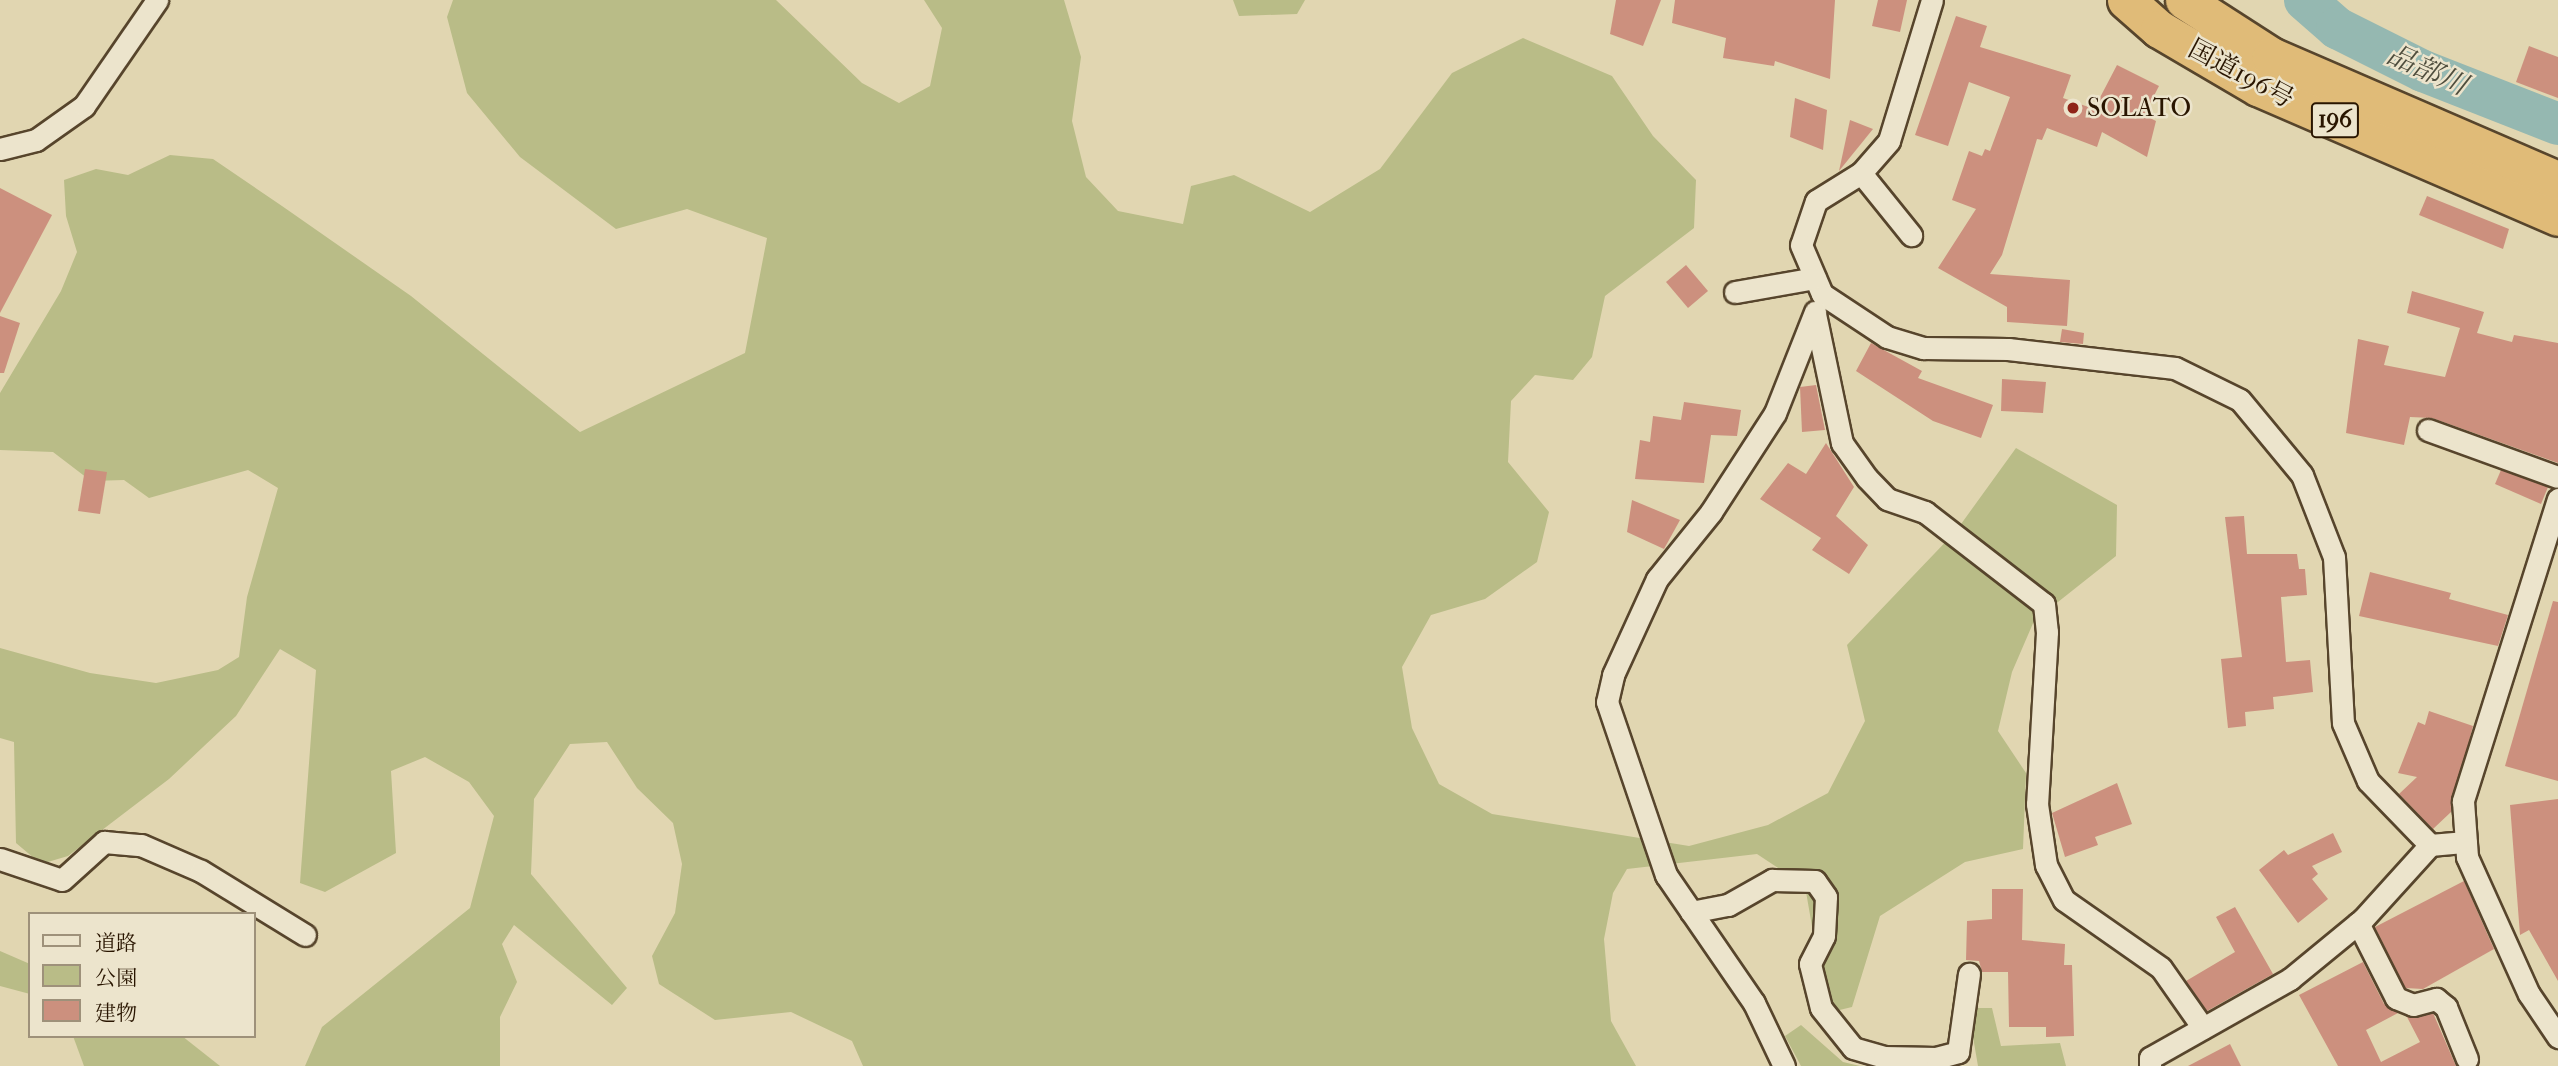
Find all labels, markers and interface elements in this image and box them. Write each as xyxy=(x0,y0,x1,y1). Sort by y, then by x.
street label: 国道196号 xyxy=(2183,33,2299,115)
water label: 品部川 xyxy=(2382,38,2472,102)
place label: SOLATO xyxy=(2087,92,2191,124)
marker: SOLATO xyxy=(2065,100,2081,116)
road number: 196 xyxy=(2310,100,2360,140)
legend xyxy=(28,912,256,1038)
text: 道路 xyxy=(95,931,137,955)
text: 公園 xyxy=(95,966,137,990)
text: 建物 xyxy=(95,1001,137,1025)

